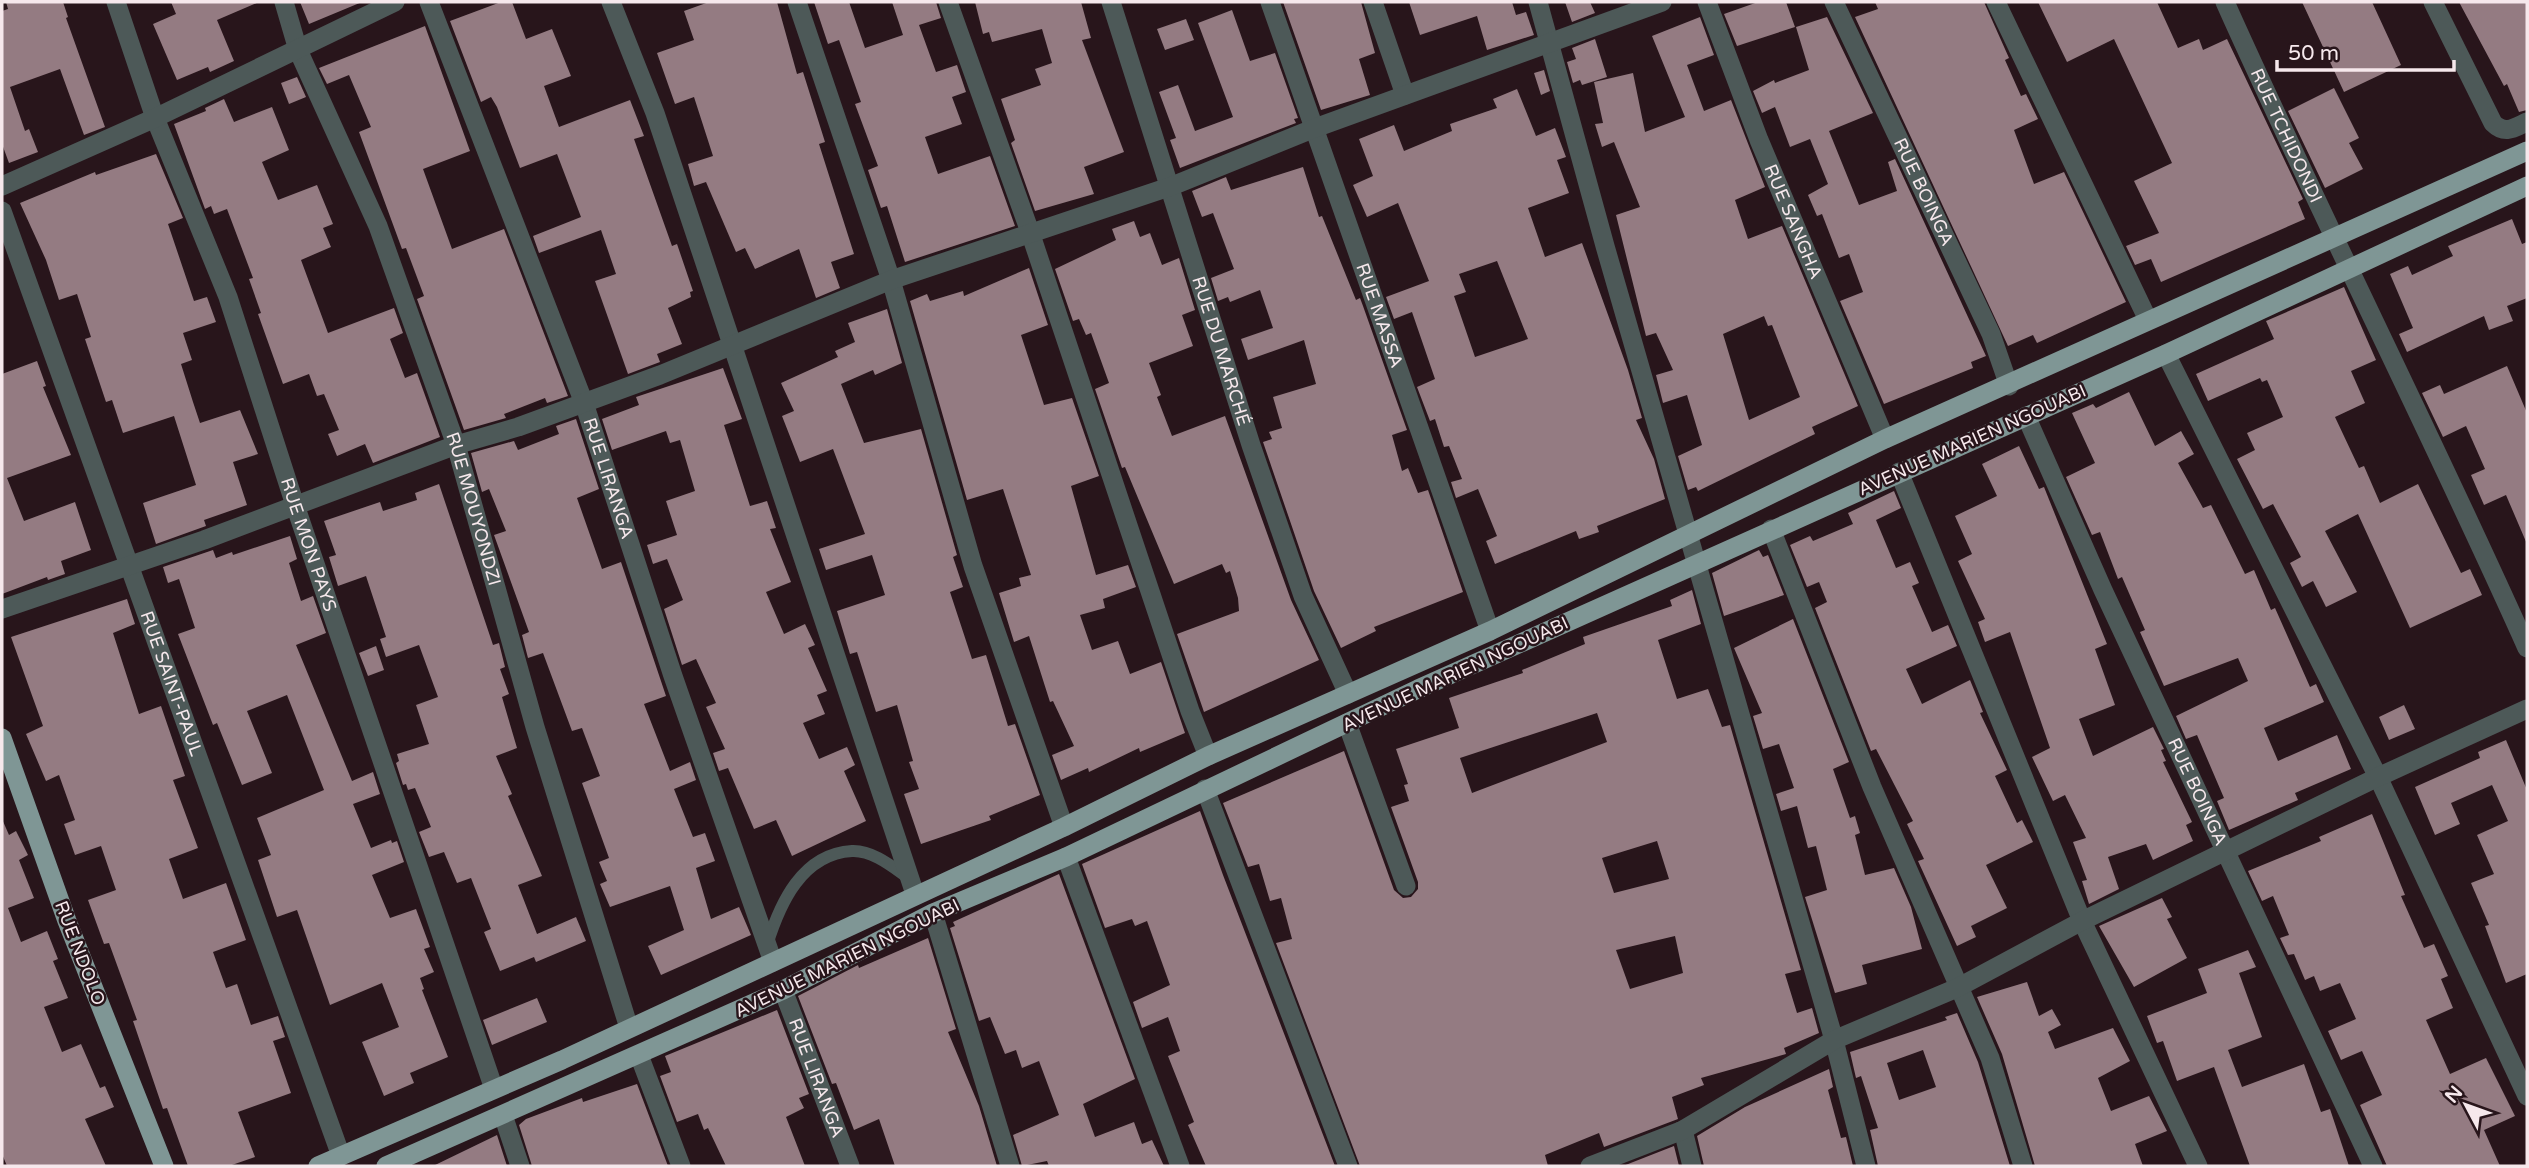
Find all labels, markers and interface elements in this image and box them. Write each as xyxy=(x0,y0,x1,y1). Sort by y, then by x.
scale bar xyxy=(2277,28,2454,72)
text: 50 m xyxy=(2288,41,2339,66)
street label: RUE TCHIDONDI xyxy=(2246,65,2327,206)
street label: RUE BOINGA xyxy=(1889,135,1959,249)
street label: RUE SANGHA xyxy=(1759,161,1827,282)
street label: RUE MASSA xyxy=(1351,260,1408,371)
street label: RUE DU MARCHÉ xyxy=(1187,273,1255,429)
street label: AVENUE MARIEN NGOUABI xyxy=(1855,380,2089,500)
street label: RUE LIRANGA xyxy=(579,415,638,541)
street label: RUE MOUYONDZI xyxy=(441,429,506,588)
street label: RUE MON PAYS xyxy=(276,475,341,614)
street label: RUE SAINT-PAUL xyxy=(135,608,208,760)
street label: AVENUE MARIEN NGOUABI xyxy=(1338,612,1572,736)
street label: RUE BOINGA xyxy=(2163,734,2232,849)
street label: AVENUE MARIEN NGOUABI xyxy=(731,894,963,1022)
street label: RUE NDOLO xyxy=(50,898,110,1008)
street label: RUE LIRANGA xyxy=(784,1015,849,1141)
north arrow xyxy=(2431,1070,2501,1140)
text: N xyxy=(2441,1082,2467,1107)

